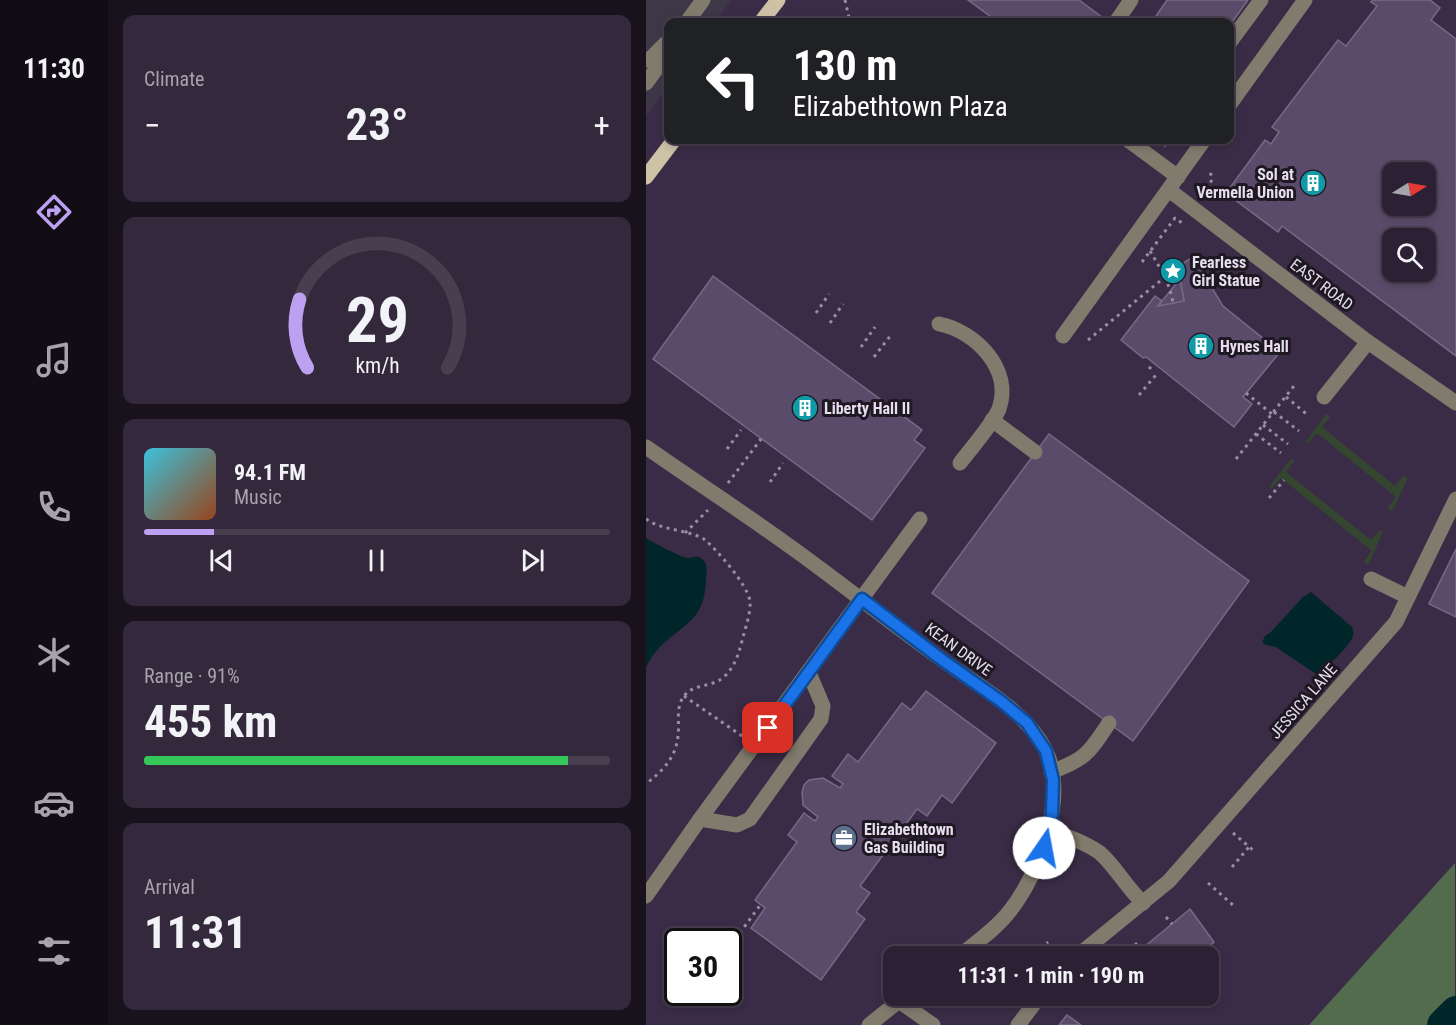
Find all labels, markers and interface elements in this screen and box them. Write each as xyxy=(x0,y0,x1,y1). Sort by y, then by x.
text: 130 m xyxy=(793,41,898,90)
icon: left xyxy=(694,42,772,120)
text: 11:30 xyxy=(23,53,85,85)
text: Climate xyxy=(144,67,204,91)
text: Elizabethtown Plaza xyxy=(793,91,1008,123)
text: 23° xyxy=(346,98,409,151)
text: − xyxy=(144,106,161,145)
text: + xyxy=(594,106,610,145)
north arrow xyxy=(1382,162,1436,216)
map controls xyxy=(1382,162,1436,282)
place label: Sol at Vermella Union xyxy=(1196,165,1294,202)
building icon: Sol at Vermella Union xyxy=(1298,168,1328,198)
icon: directions xyxy=(33,191,75,233)
button: search xyxy=(1382,228,1436,282)
place label: Fearless Girl Statue xyxy=(1192,253,1260,290)
street label: EAST ROAD xyxy=(1287,255,1357,314)
place icon: Fearless Girl Statue xyxy=(1158,256,1188,286)
text: 29 xyxy=(345,284,409,357)
building icon: Hynes Hall xyxy=(1186,331,1216,361)
place label: Hynes Hall xyxy=(1220,337,1289,356)
icon: music xyxy=(33,339,75,381)
text: km/h xyxy=(355,353,399,378)
building icon: Liberty Hall II xyxy=(790,393,820,423)
place label: Liberty Hall II xyxy=(824,399,910,418)
text: 94.1 FM xyxy=(234,460,306,485)
text: Music xyxy=(234,485,282,509)
icon: phone xyxy=(33,486,75,528)
icon: previous xyxy=(205,544,238,577)
icon: pause xyxy=(360,544,393,577)
icon: next xyxy=(516,544,549,577)
street label: KEAN DRIVE xyxy=(922,619,996,680)
icon: climate xyxy=(33,634,75,676)
street label: JESSICA LANE xyxy=(1266,660,1341,743)
text: Range · 91% xyxy=(144,664,240,688)
text: 455 km xyxy=(144,695,277,748)
pin xyxy=(742,702,793,753)
icon: arrive xyxy=(751,711,784,744)
icon: car xyxy=(33,782,75,824)
position arrow xyxy=(1012,816,1076,880)
place label: Elizabethtown Gas Building xyxy=(864,820,954,857)
office icon: Elizabethtown Gas Building xyxy=(829,823,859,853)
text: Arrival xyxy=(144,875,195,899)
text: 11:31 xyxy=(144,906,247,959)
speed limit sign: 30 xyxy=(664,928,742,1006)
icon: filters xyxy=(33,930,75,972)
text: 11:31 · 1 min · 190 m xyxy=(958,963,1144,988)

